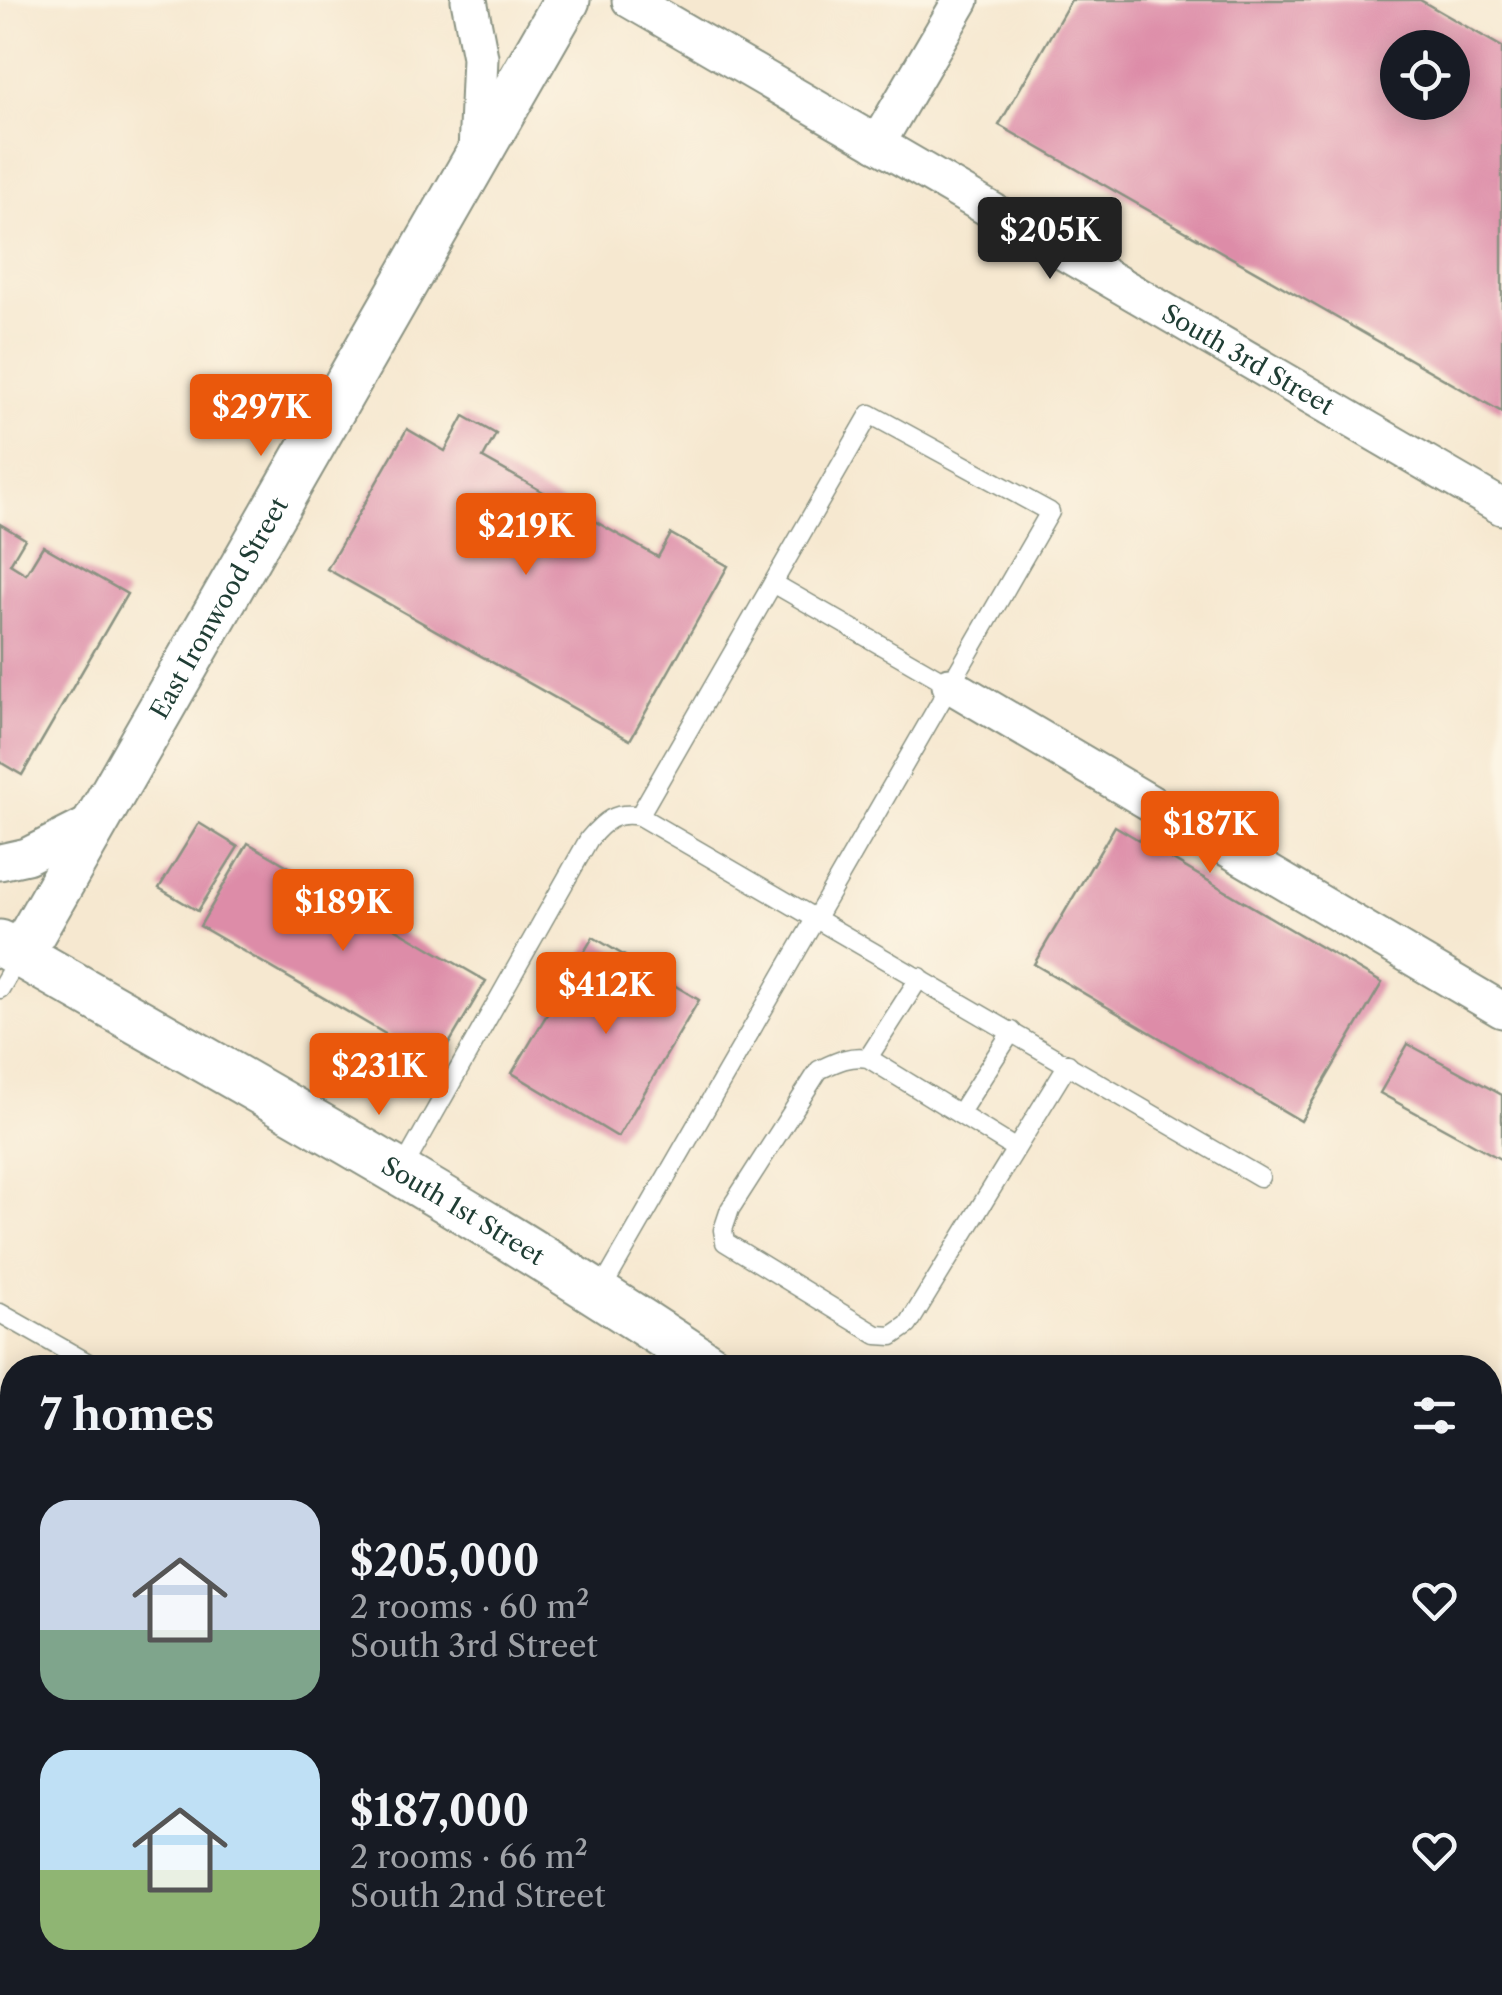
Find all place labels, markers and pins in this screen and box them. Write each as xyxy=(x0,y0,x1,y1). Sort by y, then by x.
pin: $205K xyxy=(980,197,1120,282)
pin: $297K xyxy=(191,374,331,459)
pin: $219K xyxy=(456,493,596,578)
pin: $187K xyxy=(1140,791,1280,876)
pin: $189K xyxy=(273,869,413,954)
pin: $412K xyxy=(536,952,676,1037)
pin: $231K xyxy=(309,1033,449,1118)

